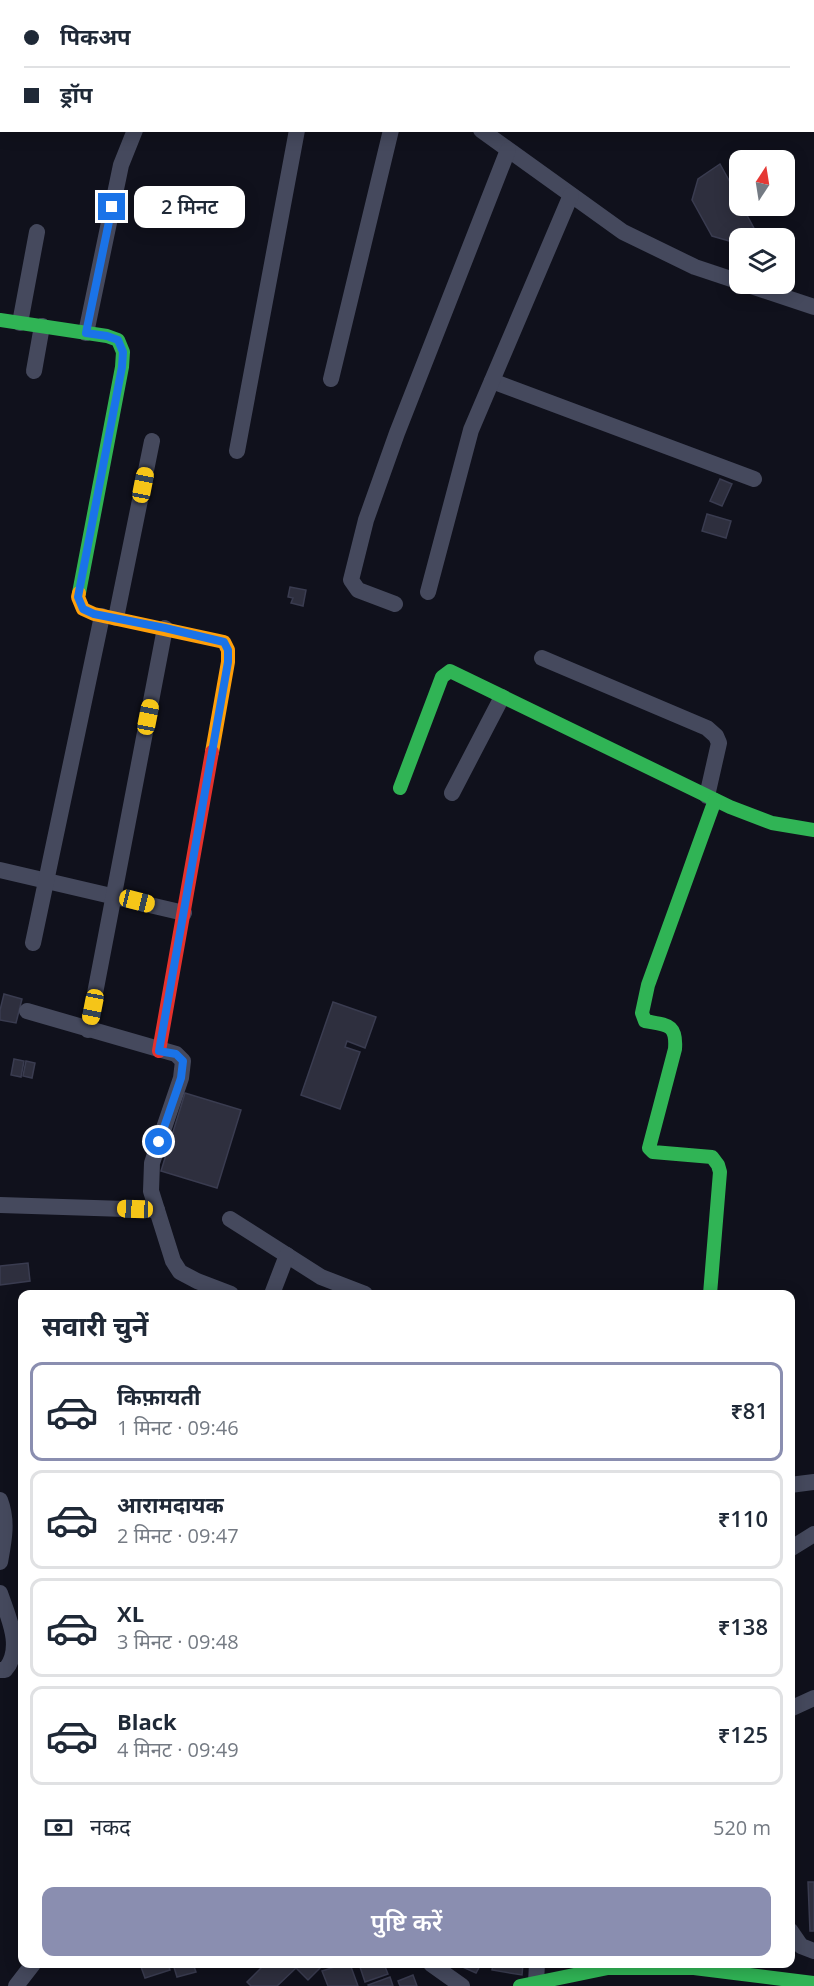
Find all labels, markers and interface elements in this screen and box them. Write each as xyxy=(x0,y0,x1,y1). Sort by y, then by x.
text: पिकअप xyxy=(60,21,131,51)
text: ड्रॉप xyxy=(60,79,93,109)
north arrow xyxy=(729,150,795,216)
map controls xyxy=(729,150,795,294)
callout: 2 मिनट xyxy=(133,186,244,228)
route end xyxy=(98,193,125,220)
text: 2 मिनट xyxy=(161,193,218,220)
button: layers xyxy=(729,228,795,294)
car xyxy=(131,466,155,504)
car xyxy=(136,698,160,736)
car xyxy=(117,888,157,914)
car xyxy=(81,988,105,1026)
route start xyxy=(145,1128,172,1155)
car xyxy=(117,1199,153,1219)
text: सवारी चुनें xyxy=(42,1307,148,1344)
text: किफ़ायती xyxy=(117,1381,201,1411)
icon: car xyxy=(45,1385,99,1439)
text: ₹81 xyxy=(730,1395,768,1425)
text: 1 मिनट · 09:46 xyxy=(117,1414,239,1441)
text: आरामदायक xyxy=(117,1489,224,1519)
icon: car xyxy=(45,1493,99,1547)
text: ₹110 xyxy=(718,1503,768,1533)
text: 2 मिनट · 09:47 xyxy=(117,1522,239,1549)
text: XL xyxy=(117,1598,144,1628)
icon: car xyxy=(45,1601,99,1655)
text: ₹138 xyxy=(718,1611,768,1641)
text: 3 मिनट · 09:48 xyxy=(117,1628,239,1655)
text: Black xyxy=(117,1706,177,1736)
icon: car xyxy=(45,1709,99,1763)
text: ₹125 xyxy=(718,1719,768,1749)
text: 4 मिनट · 09:49 xyxy=(117,1736,239,1763)
icon: cash xyxy=(42,1811,75,1844)
text: नकद xyxy=(90,1811,131,1841)
text: 520 m xyxy=(713,1814,771,1841)
button: पुष्टि करें xyxy=(42,1887,771,1956)

